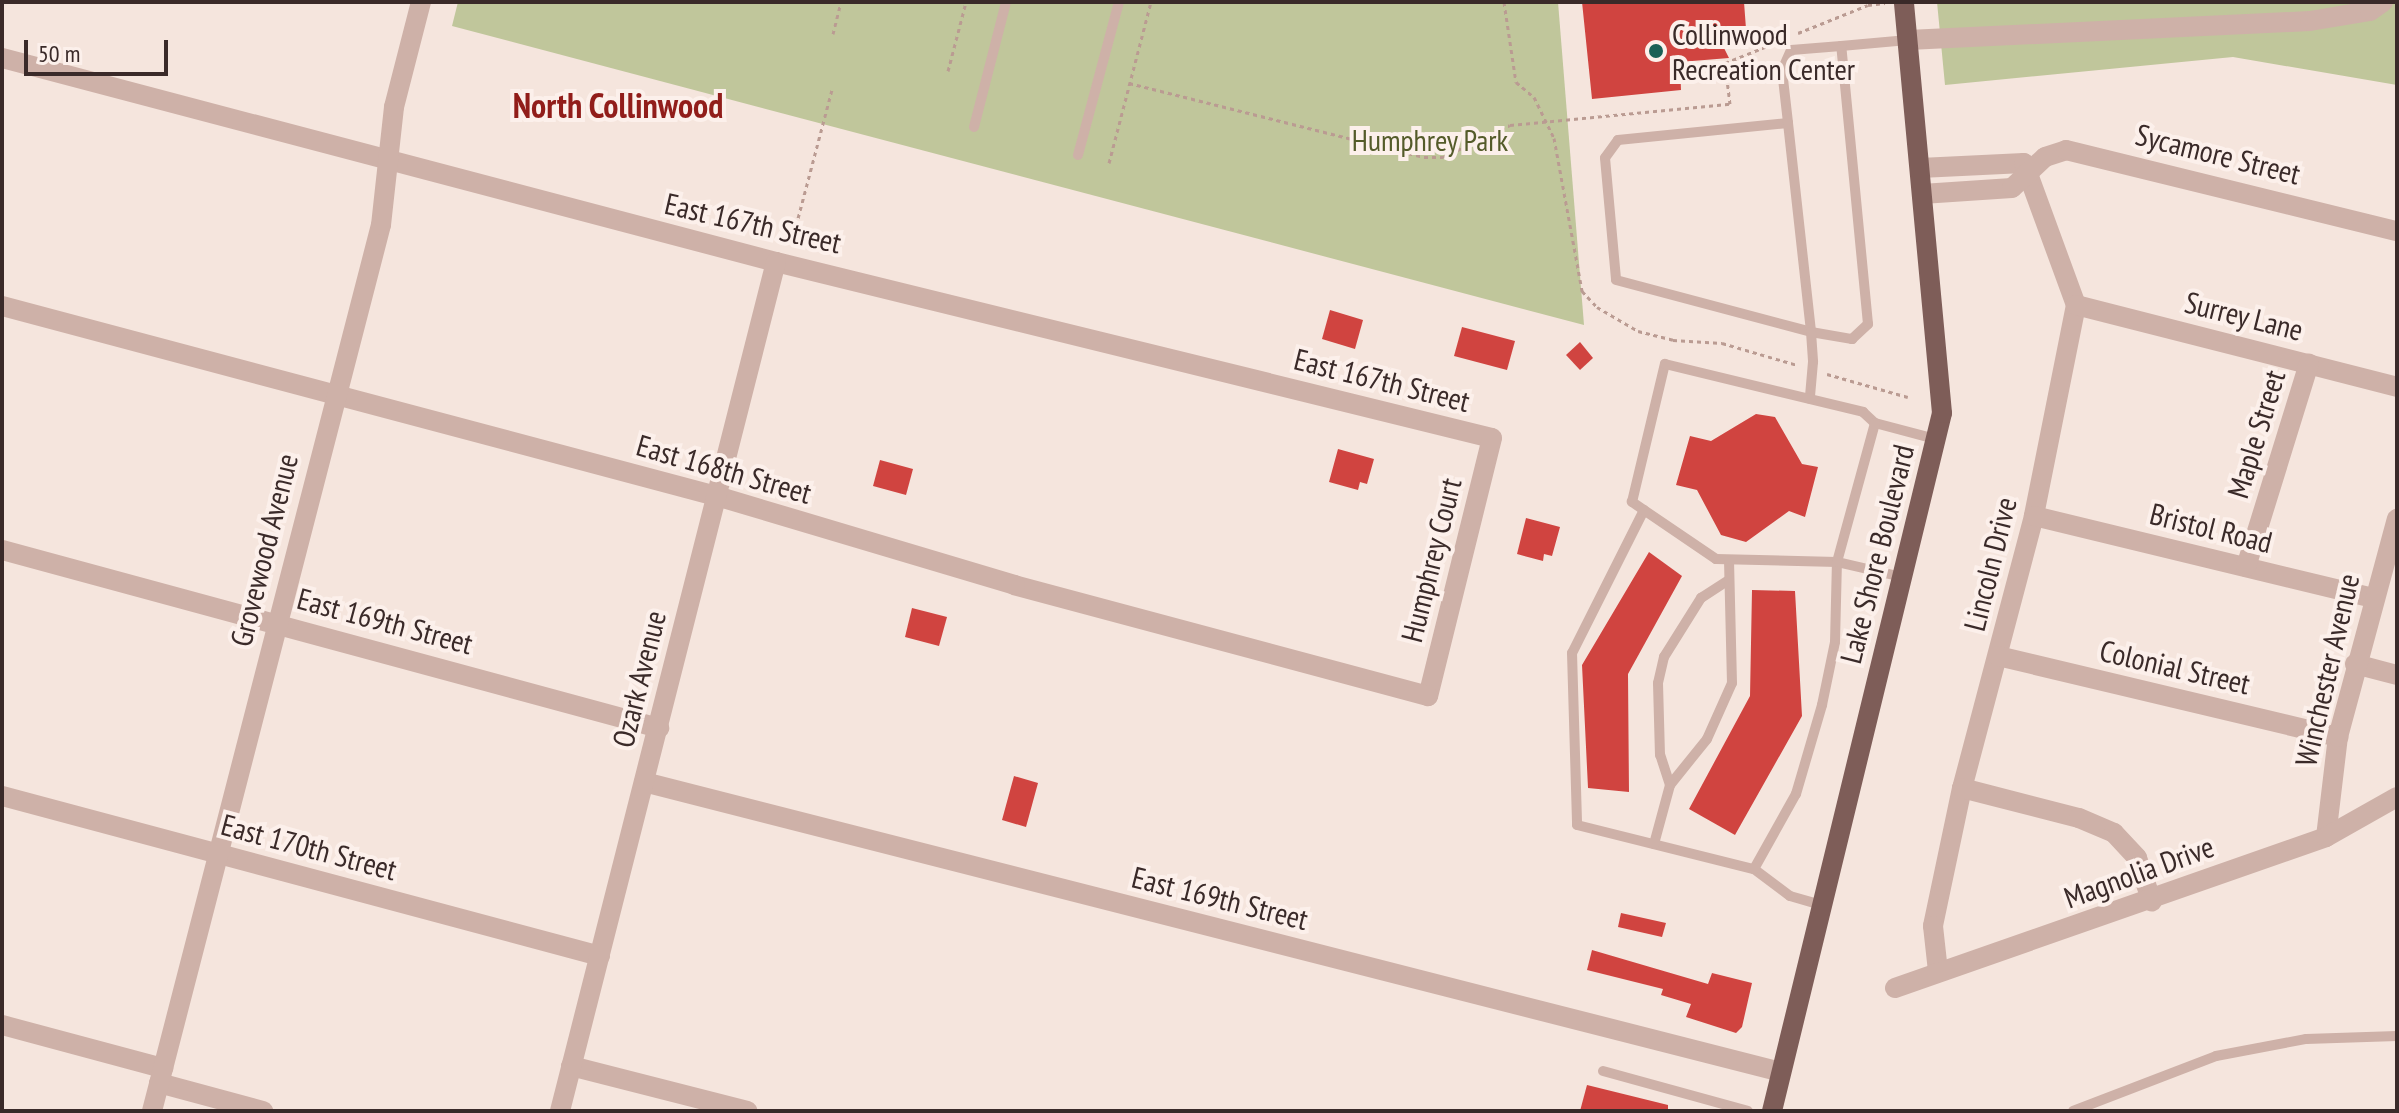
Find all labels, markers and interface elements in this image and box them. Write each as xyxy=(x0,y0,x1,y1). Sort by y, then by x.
place label: Collinwood Recreation Center xyxy=(1672,16,1855,86)
scale bar xyxy=(28,24,172,74)
text: 50 m xyxy=(38,38,80,69)
marker: Collinwood Recreation Center xyxy=(1647,42,1665,60)
district label: North Collinwood xyxy=(513,86,723,126)
street label: Sycamore Street xyxy=(2132,116,2304,192)
park label: Humphrey Park xyxy=(1351,122,1509,158)
street label: East 167th Street xyxy=(661,185,845,261)
street label: Surrey Lane xyxy=(2181,284,2307,348)
street label: East 167th Street xyxy=(1290,341,1474,419)
street label: Maple Street xyxy=(2219,366,2293,502)
street label: East 168th Street xyxy=(633,427,815,511)
street label: Lake Shore Boulevard xyxy=(1832,441,1922,667)
street label: Grovewood Avenue xyxy=(223,450,305,650)
street label: Humphrey Court xyxy=(1393,474,1469,646)
street label: Lincoln Drive xyxy=(1956,494,2024,634)
street label: Bristol Road xyxy=(2146,495,2276,561)
street label: Winchester Avenue xyxy=(2287,570,2367,770)
street label: East 169th Street xyxy=(293,580,477,662)
street label: Ozark Avenue xyxy=(604,606,674,752)
street label: Colonial Street xyxy=(2096,632,2254,702)
street label: East 170th Street xyxy=(217,806,401,888)
street label: Magnolia Drive xyxy=(2059,828,2219,916)
street label: East 169th Street xyxy=(1128,859,1312,937)

